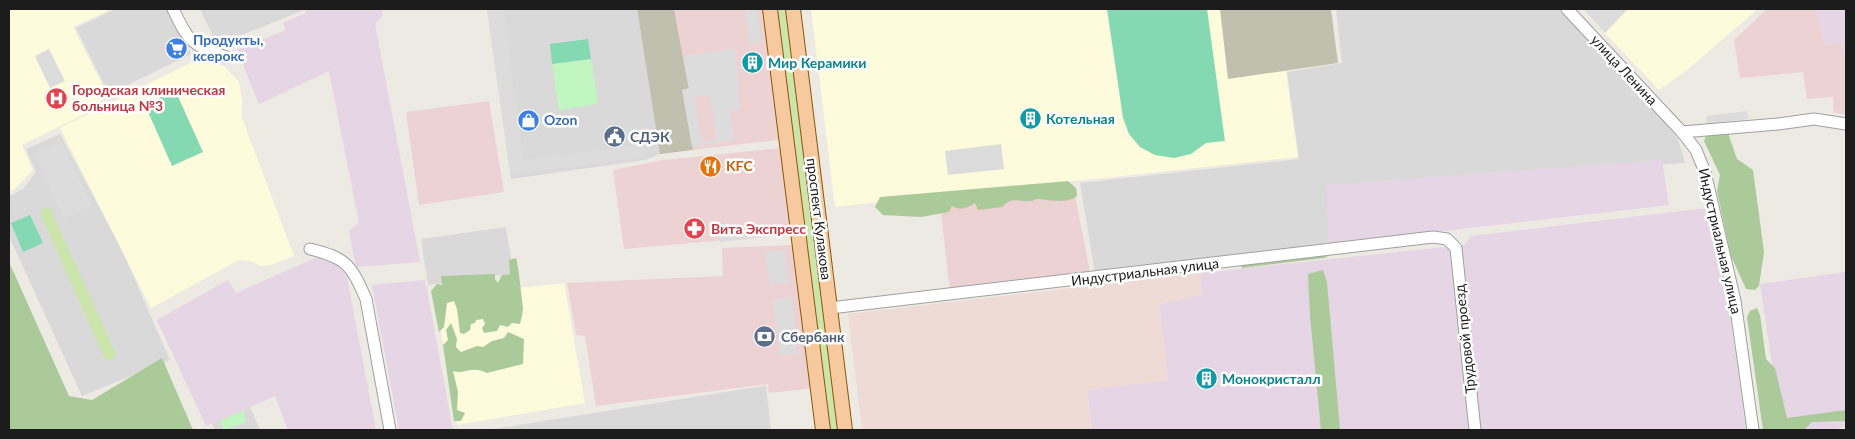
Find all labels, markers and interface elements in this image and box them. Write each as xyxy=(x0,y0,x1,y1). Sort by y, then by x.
place label: Продукты, ксерокс xyxy=(193,31,263,64)
street label: улица Ленина xyxy=(1587,31,1661,108)
supermarket icon: Продукты, ксерокс xyxy=(165,36,189,60)
building icon: Мир Керамики xyxy=(740,51,764,75)
place label: Мир Керамики xyxy=(768,54,866,71)
place label: Городская клиническая больница №3 xyxy=(72,81,225,114)
hospital icon: Городская клиническая больница №3 xyxy=(44,86,68,110)
building icon: Котельная xyxy=(1018,107,1042,131)
shop icon: Ozon xyxy=(516,108,540,132)
place label: Котельная xyxy=(1046,110,1115,127)
place label: Ozon xyxy=(544,111,578,128)
public building icon: СДЭК xyxy=(602,125,626,149)
place label: СДЭК xyxy=(630,128,670,145)
restaurant icon: KFC xyxy=(698,154,722,178)
place label: KFC xyxy=(726,157,753,174)
street label: проспект Кулакова xyxy=(804,157,835,281)
street label: Индустриальная улица xyxy=(1695,166,1746,315)
pharmacy icon: Вита Экспресс xyxy=(683,217,707,241)
place label: Вита Экспресс xyxy=(711,220,806,237)
street label: Индустриальная улица xyxy=(1070,254,1220,289)
street label: Трудовой проезд xyxy=(1450,283,1479,395)
bank icon: Сбербанк xyxy=(753,325,777,349)
place label: Сбербанк xyxy=(781,328,845,345)
building icon: Монокристалл xyxy=(1194,367,1218,391)
place label: Монокристалл xyxy=(1222,370,1321,387)

